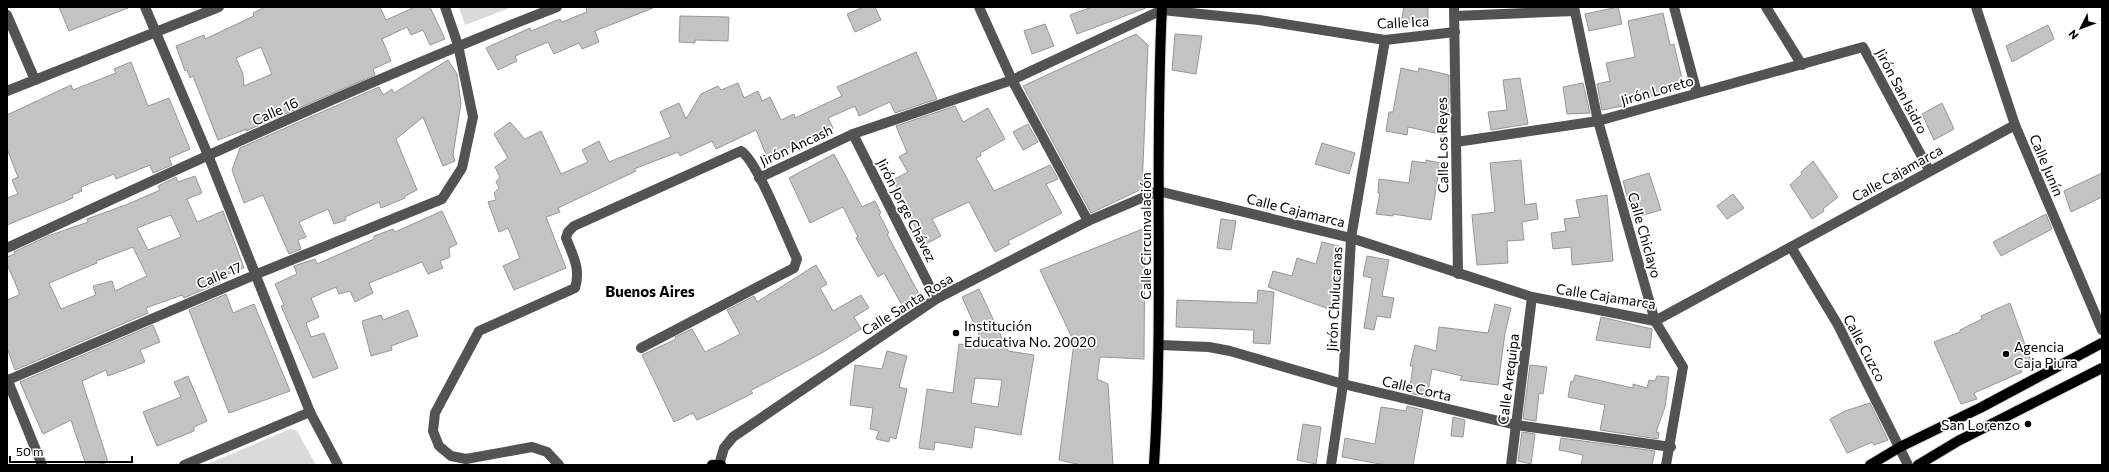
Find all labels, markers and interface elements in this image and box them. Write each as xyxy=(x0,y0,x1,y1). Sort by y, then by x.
north arrow xyxy=(2061,8,2101,48)
street label: Calle Ica xyxy=(1376,12,1430,32)
text: N xyxy=(2066,28,2081,42)
street label: Jirón San Isidro xyxy=(1872,46,1932,136)
street label: Jirón Loreto xyxy=(1619,71,1695,109)
street label: Calle 16 xyxy=(249,93,301,129)
street label: Calle Los Reyes xyxy=(1433,97,1451,193)
street label: Jirón Ancash xyxy=(757,121,835,169)
street label: Calle Junín xyxy=(2026,131,2068,199)
street label: Calle Cajamarca xyxy=(1849,141,1945,205)
street label: Jirón Jorge Chávez xyxy=(874,156,940,265)
street label: Calle Circunvalación xyxy=(1137,172,1154,300)
street label: Calle Cajamarca xyxy=(1245,190,1347,230)
street label: Calle Chiclayo xyxy=(1625,190,1665,280)
street label: Jirón Chulucanas xyxy=(1323,246,1345,352)
street label: Calle 17 xyxy=(194,258,244,292)
street label: Calle Santa Rosa xyxy=(858,269,956,339)
street label: Calle Cajamarca xyxy=(1555,280,1657,312)
district label: Buenos Aires xyxy=(605,282,695,300)
street label: Calle Cuzco xyxy=(1840,311,1890,385)
place label: Institución Educativa No. 20020 xyxy=(964,317,1096,350)
marker: Institución Educativa No. 20020 xyxy=(951,328,961,338)
street label: Calle Arequipa xyxy=(1494,332,1522,426)
place label: Agencia Caja Piura xyxy=(2014,338,2077,371)
marker: Agencia Caja Piura xyxy=(2001,349,2011,359)
street label: Calle Corta xyxy=(1381,372,1453,404)
place label: San Lorenzo xyxy=(1941,416,2020,433)
marker: San Lorenzo xyxy=(2023,419,2033,429)
scale bar xyxy=(10,438,132,464)
text: 50 m xyxy=(16,444,44,458)

